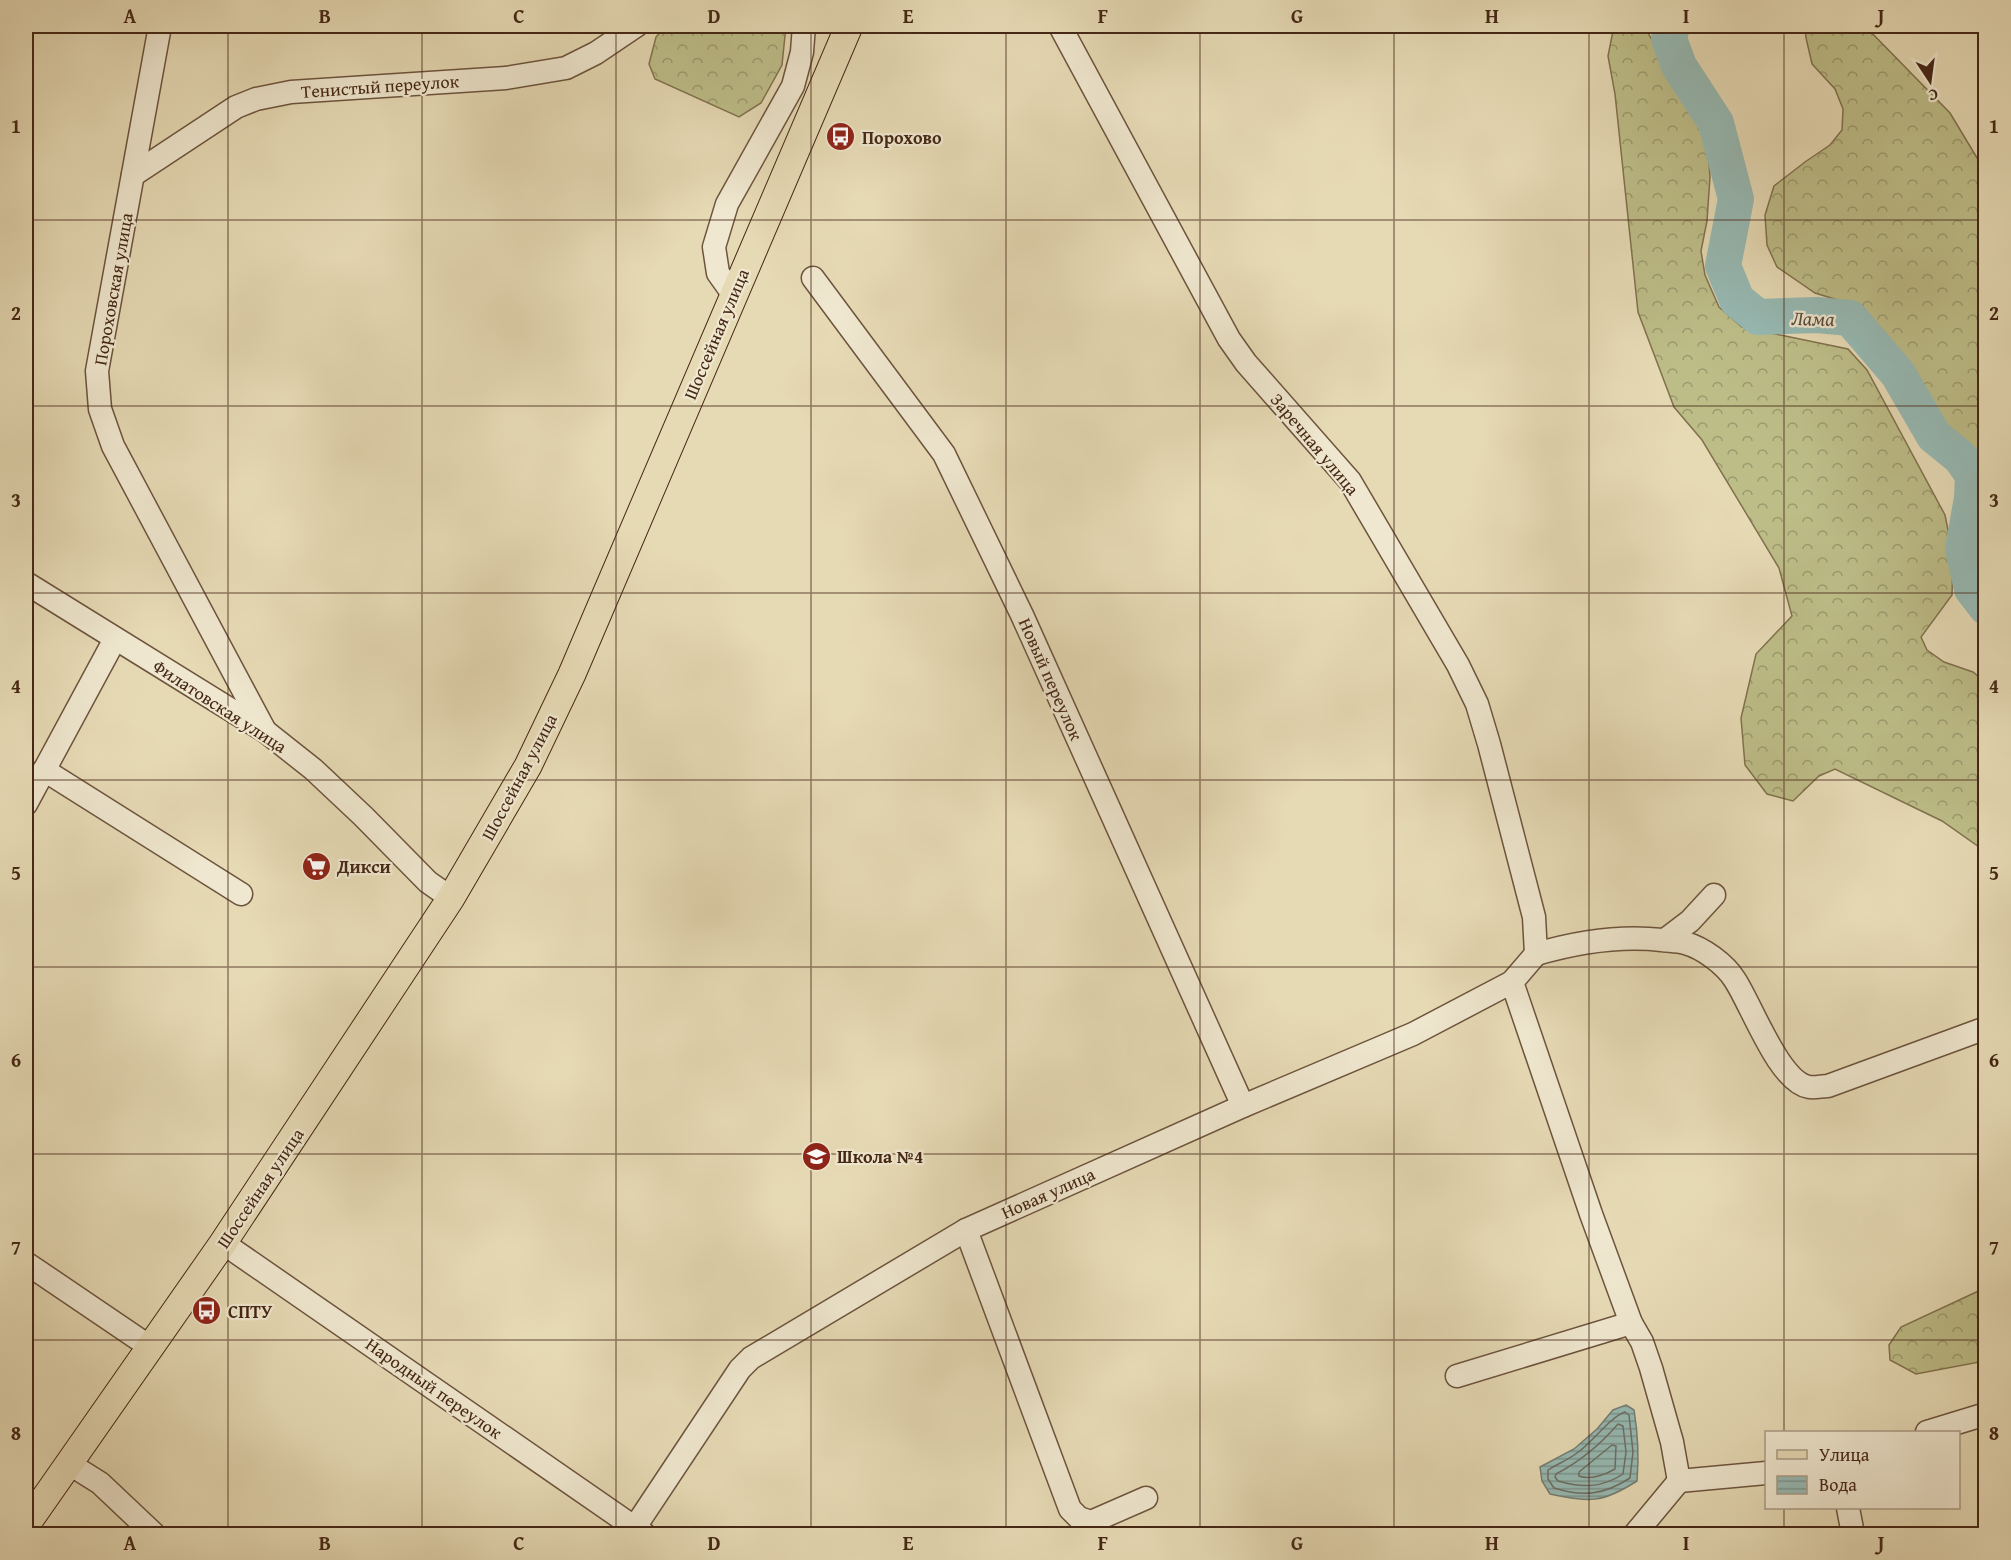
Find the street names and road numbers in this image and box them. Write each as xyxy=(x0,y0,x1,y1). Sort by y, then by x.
street label: Тенистый переулок xyxy=(300,67,460,105)
street label: Пороховская улица xyxy=(86,210,140,367)
street label: Шоссейная улица xyxy=(676,264,756,404)
street label: Заречная улица xyxy=(1264,387,1366,501)
street label: Новый переулок xyxy=(1012,613,1090,745)
street label: Филатовская улица xyxy=(148,652,293,760)
street label: Шоссейная улица xyxy=(474,708,564,845)
street label: Шоссейная улица xyxy=(210,1122,311,1254)
street label: Новая улица xyxy=(997,1160,1100,1226)
street label: Народный переулок xyxy=(360,1331,508,1446)

